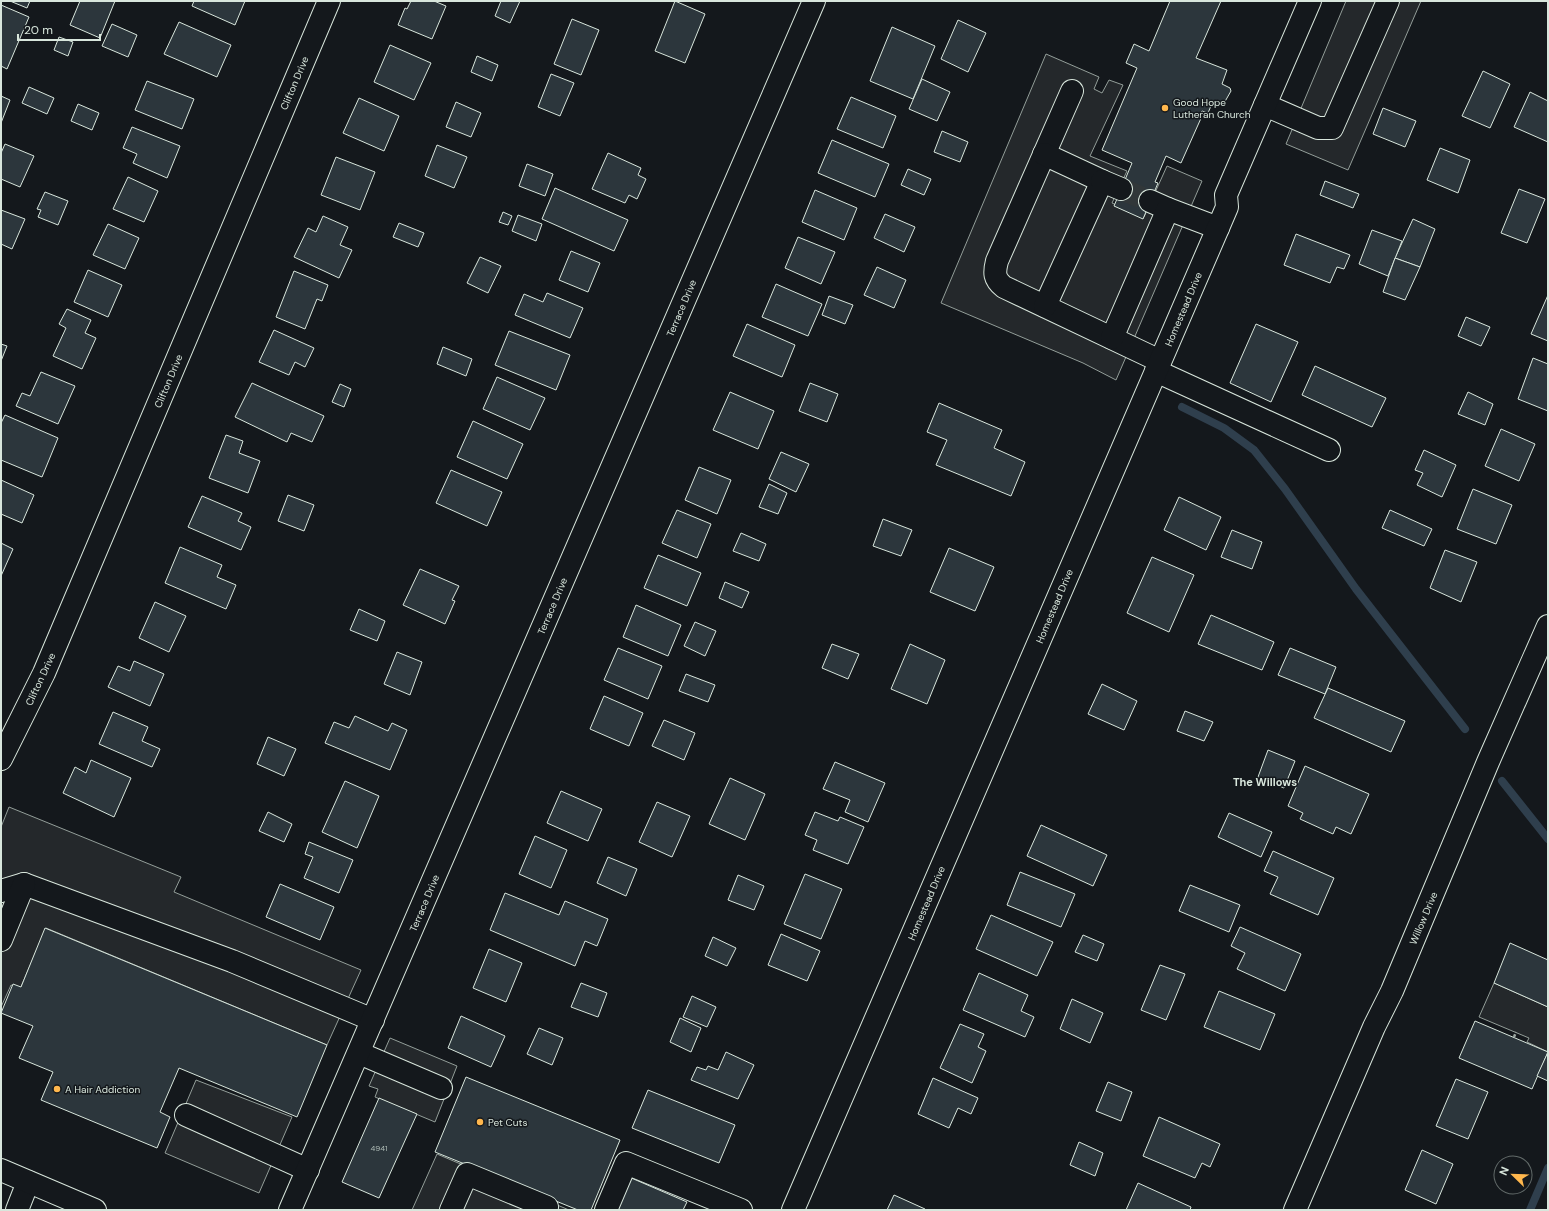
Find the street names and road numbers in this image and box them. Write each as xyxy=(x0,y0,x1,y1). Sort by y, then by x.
street label: Clifton Drive xyxy=(277,54,312,112)
street label: Homestead Drive xyxy=(1162,270,1205,348)
street label: Terrace Drive xyxy=(664,277,699,339)
street label: Clifton Drive xyxy=(151,352,186,410)
street label: Homestead Drive xyxy=(1033,567,1076,645)
street label: Terrace Drive xyxy=(535,575,570,637)
street label: Clifton Drive xyxy=(23,650,59,708)
street label: Homestead Drive xyxy=(905,864,948,942)
street label: Terrace Drive xyxy=(407,872,442,934)
street label: Willow Drive xyxy=(1406,889,1441,947)

